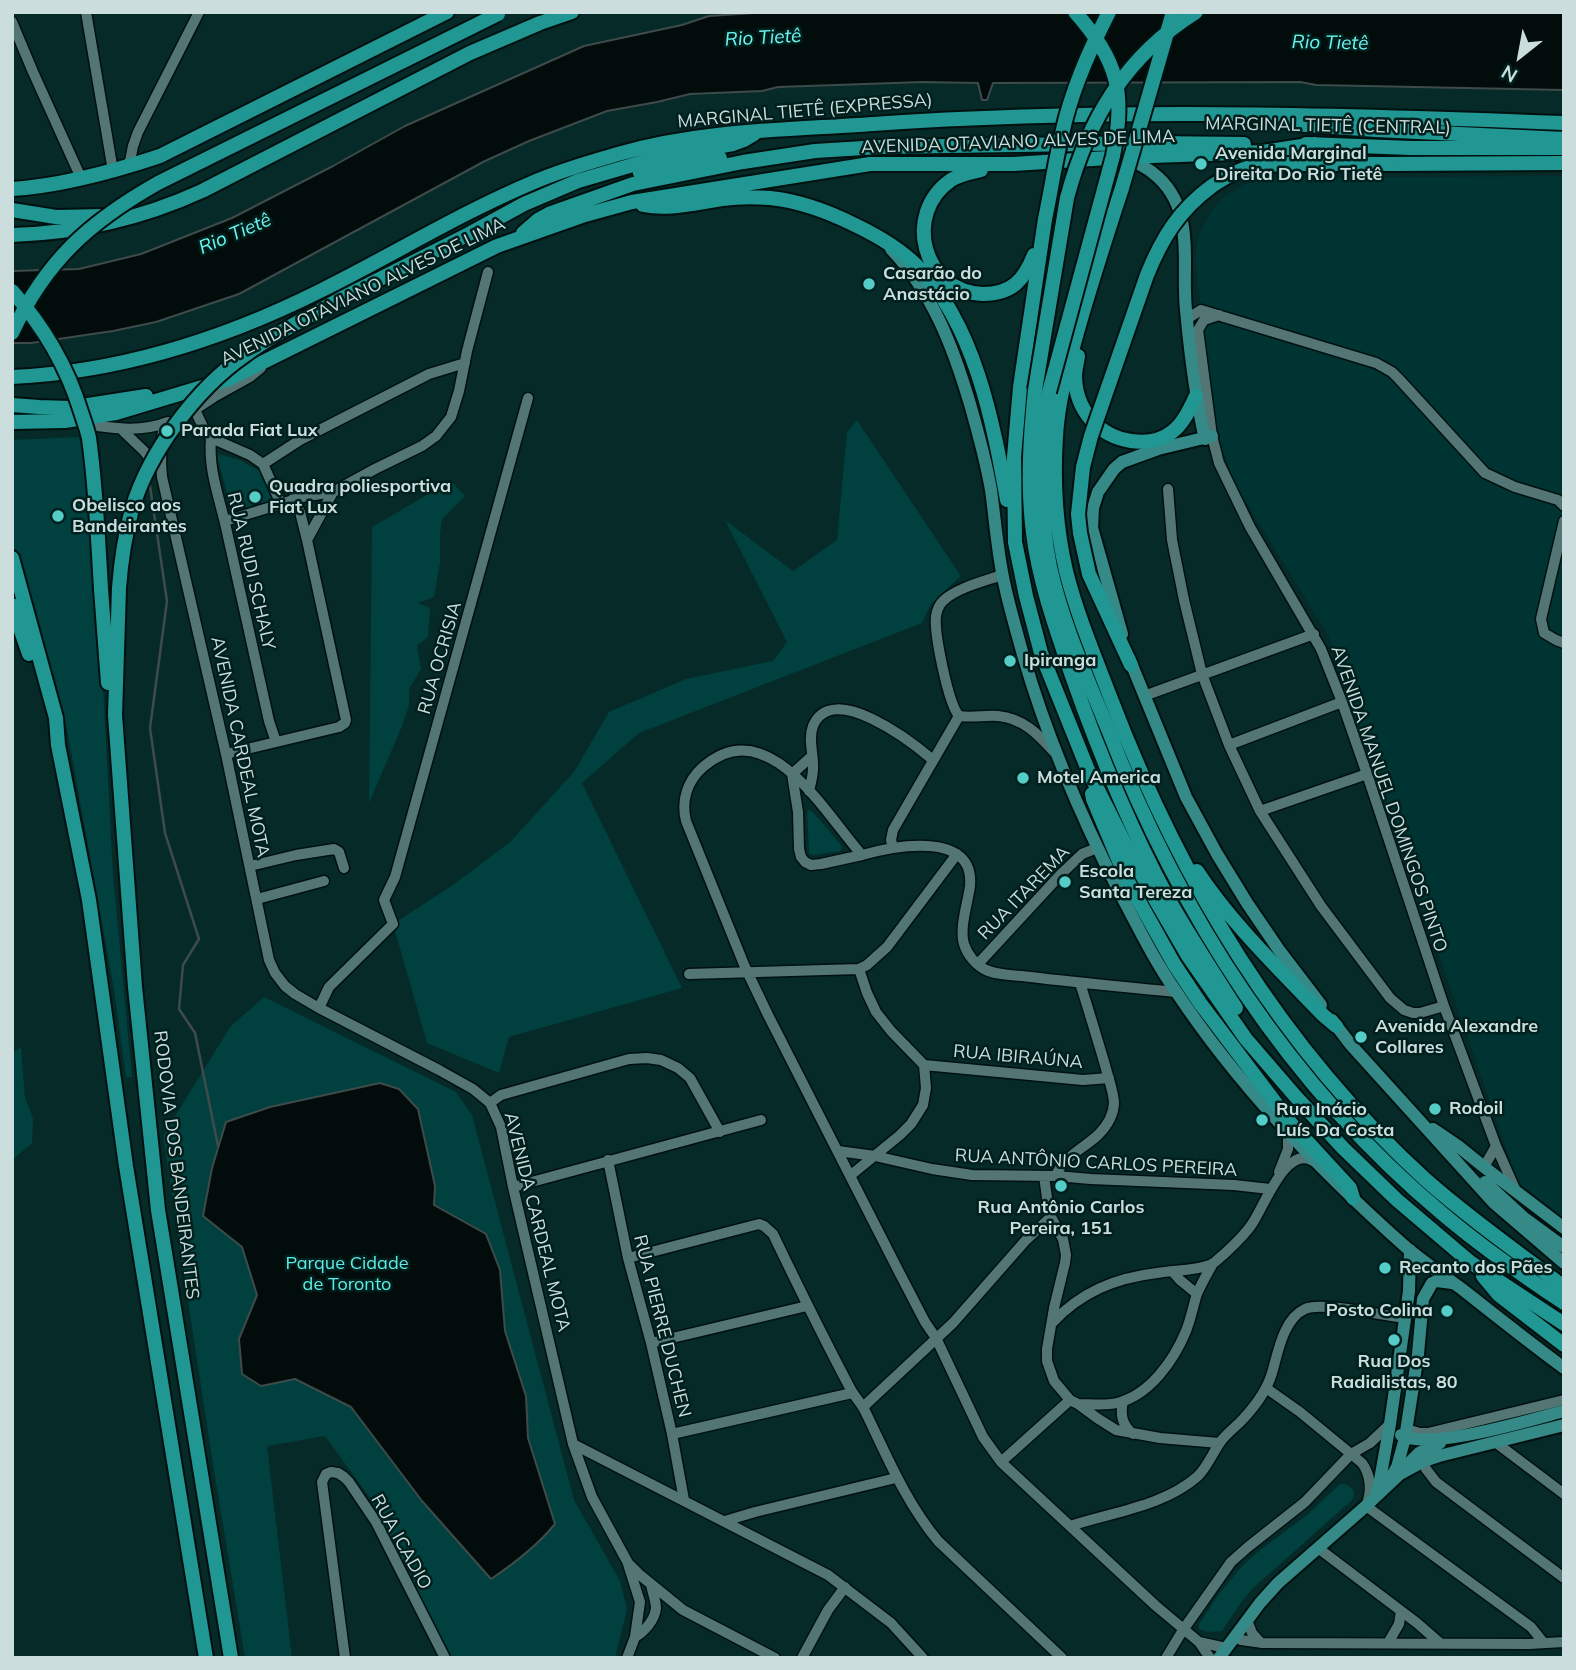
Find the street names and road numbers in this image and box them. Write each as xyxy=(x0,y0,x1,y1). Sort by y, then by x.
street label: MARGINAL TIETÊ (EXPRESSA) xyxy=(677,89,933,133)
street label: MARGINAL TIETÊ (CENTRAL) xyxy=(1205,113,1451,139)
street label: AVENIDA OTAVIANO ALVES DE LIMA xyxy=(861,126,1175,158)
street label: AVENIDA OTAVIANO ALVES DE LIMA xyxy=(217,213,509,371)
street label: RUA RUDI SCHALY xyxy=(222,490,280,652)
street label: RUA OCRISIA xyxy=(414,599,466,717)
street label: AVENIDA CARDEAL MOTA xyxy=(206,635,274,859)
street label: AVENIDA MANUEL DOMINGOS PINTO xyxy=(1326,643,1452,955)
street label: RUA ITAREMA xyxy=(974,841,1074,945)
street label: RODOVIA DOS BANDEIRANTES xyxy=(149,1029,203,1301)
street label: RUA IBIRAÚNA xyxy=(952,1041,1084,1073)
street label: AVENIDA CARDEAL MOTA xyxy=(499,1110,575,1334)
street label: RUA ANTÔNIO CARLOS PEREIRA xyxy=(954,1145,1238,1181)
street label: RUA PIERRE DUCHEN xyxy=(629,1233,695,1419)
street label: RUA ICADIO xyxy=(366,1491,436,1593)

